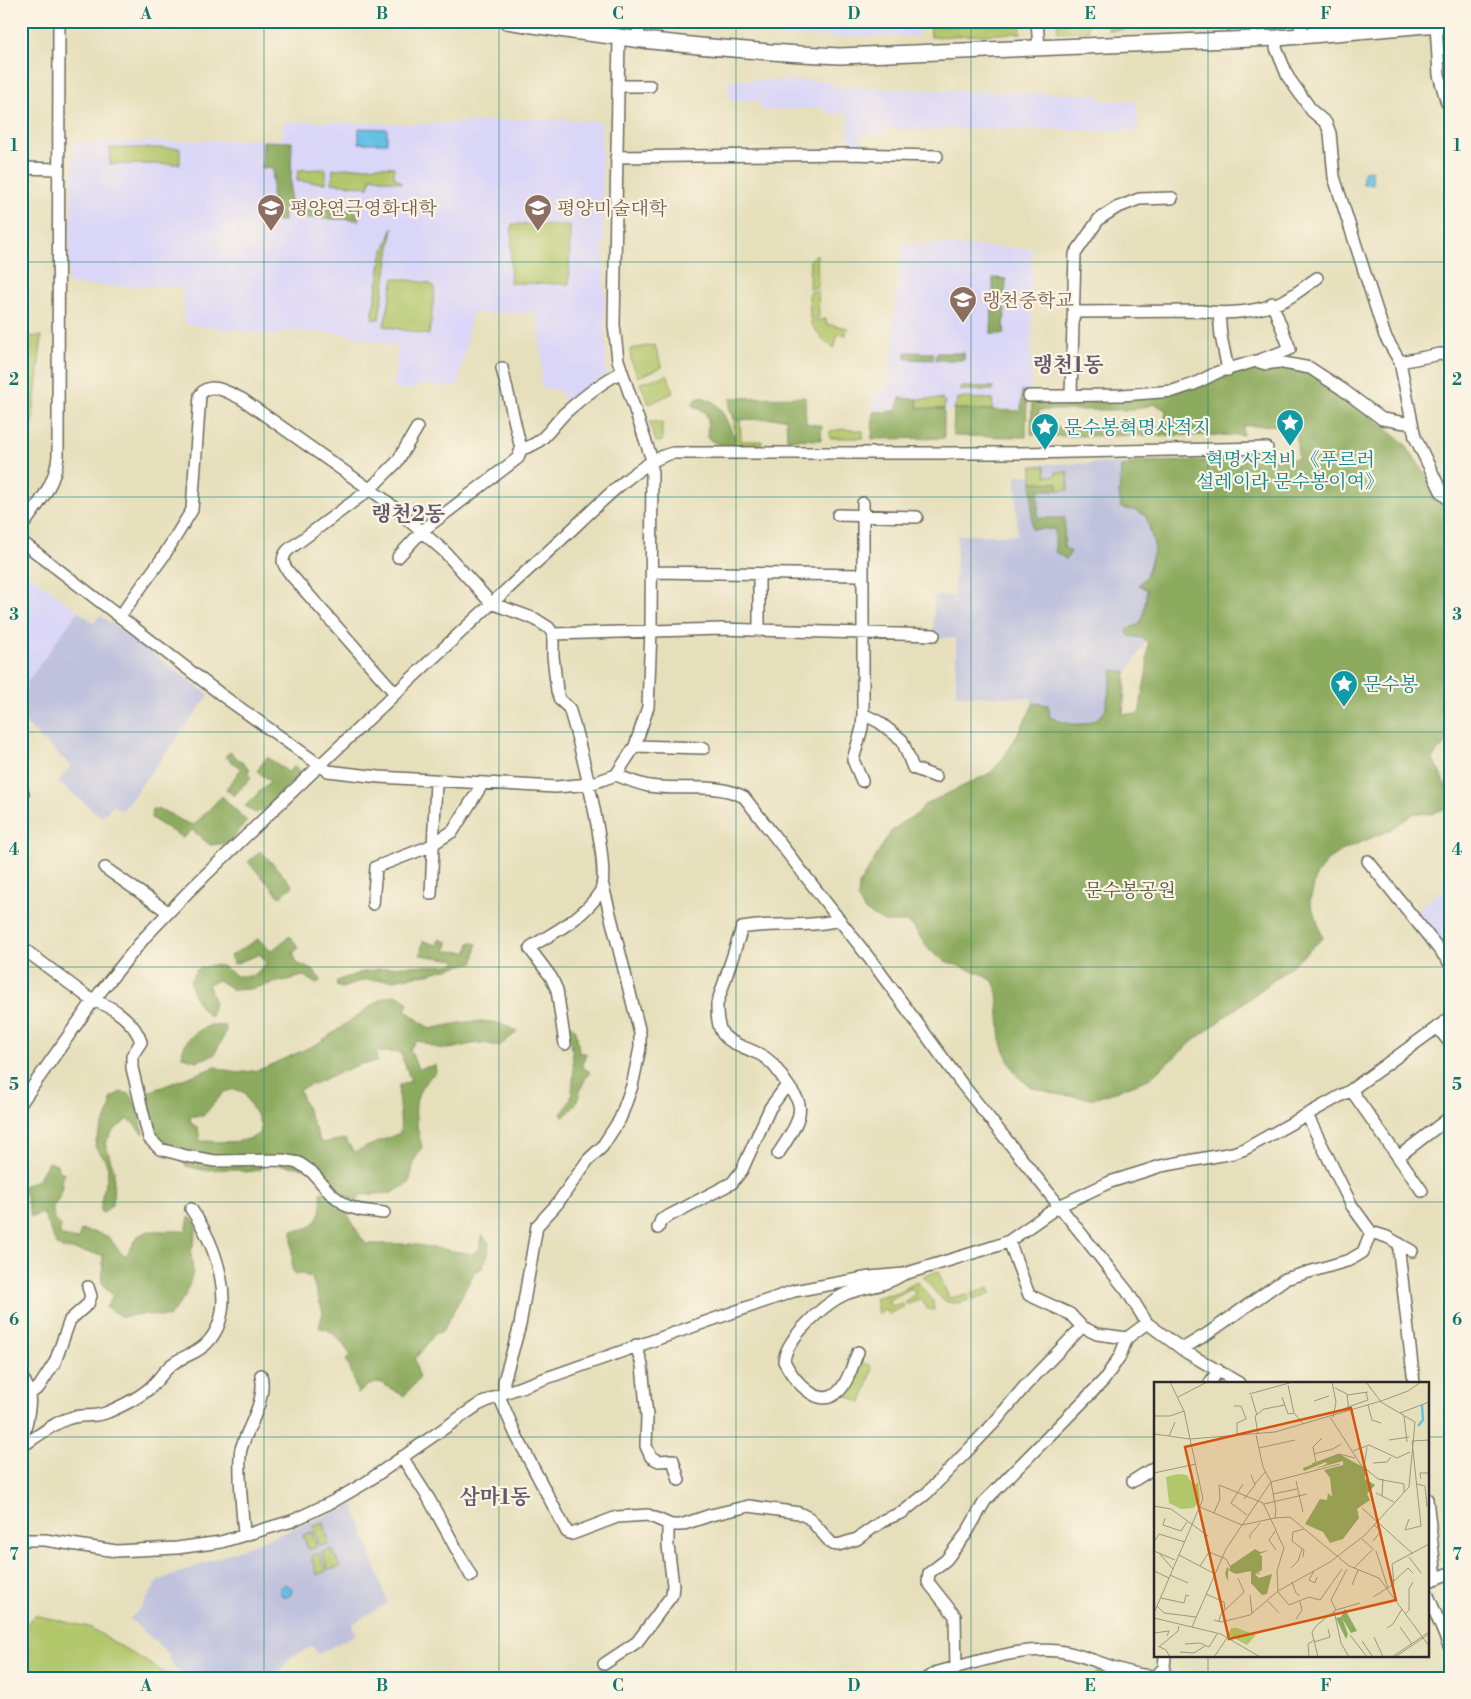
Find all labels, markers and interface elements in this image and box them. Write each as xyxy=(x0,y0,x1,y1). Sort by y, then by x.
text: A xyxy=(139,4,152,24)
text: B xyxy=(376,4,388,24)
text: C xyxy=(612,4,624,24)
text: D xyxy=(848,4,861,24)
text: E xyxy=(1084,4,1096,24)
text: F xyxy=(1320,4,1332,24)
text: 1 xyxy=(10,136,18,156)
text: 1 xyxy=(1453,136,1461,156)
school or university icon: 평양연극영화대학 xyxy=(256,193,286,232)
school or university icon: 평양미술대학 xyxy=(523,193,553,232)
place label: 평양연극영화대학 xyxy=(290,197,437,221)
place label: 평양미술대학 xyxy=(557,197,668,221)
school or university icon: 랭천중학교 xyxy=(948,285,978,324)
place label: 랭천중학교 xyxy=(982,289,1074,313)
district label: 랭천1동 xyxy=(1033,353,1103,379)
text: 2 xyxy=(9,370,19,390)
text: 2 xyxy=(1452,370,1462,390)
place icon: 혁명사적비 《푸르러 설레이라 문수봉이여》 xyxy=(1275,408,1305,447)
place icon: 문수봉혁명사적지 xyxy=(1030,412,1060,451)
place label: 문수봉혁명사적지 xyxy=(1064,416,1211,440)
place label: 혁명사적비 《푸르러 설레이라 문수봉이여》 xyxy=(1196,448,1384,494)
district label: 랭천2동 xyxy=(371,502,445,528)
text: 3 xyxy=(9,605,19,625)
text: 3 xyxy=(1452,605,1462,625)
place icon: 문수봉 xyxy=(1329,669,1359,708)
place label: 문수봉 xyxy=(1363,673,1418,697)
text: 4 xyxy=(9,840,20,860)
text: 4 xyxy=(1452,840,1463,860)
park label: 문수봉공원 xyxy=(1084,879,1176,903)
text: 5 xyxy=(9,1075,19,1095)
text: 5 xyxy=(1452,1075,1462,1095)
text: 6 xyxy=(9,1310,19,1330)
text: 6 xyxy=(1452,1310,1462,1330)
inset map xyxy=(1154,1382,1428,1656)
district label: 삼마1동 xyxy=(460,1485,530,1511)
text: 7 xyxy=(9,1545,19,1565)
text: 7 xyxy=(1452,1545,1462,1565)
text: A xyxy=(139,1676,152,1696)
text: B xyxy=(376,1676,388,1696)
text: C xyxy=(612,1676,624,1696)
text: D xyxy=(848,1676,861,1696)
text: E xyxy=(1084,1676,1096,1696)
text: F xyxy=(1320,1676,1332,1696)

